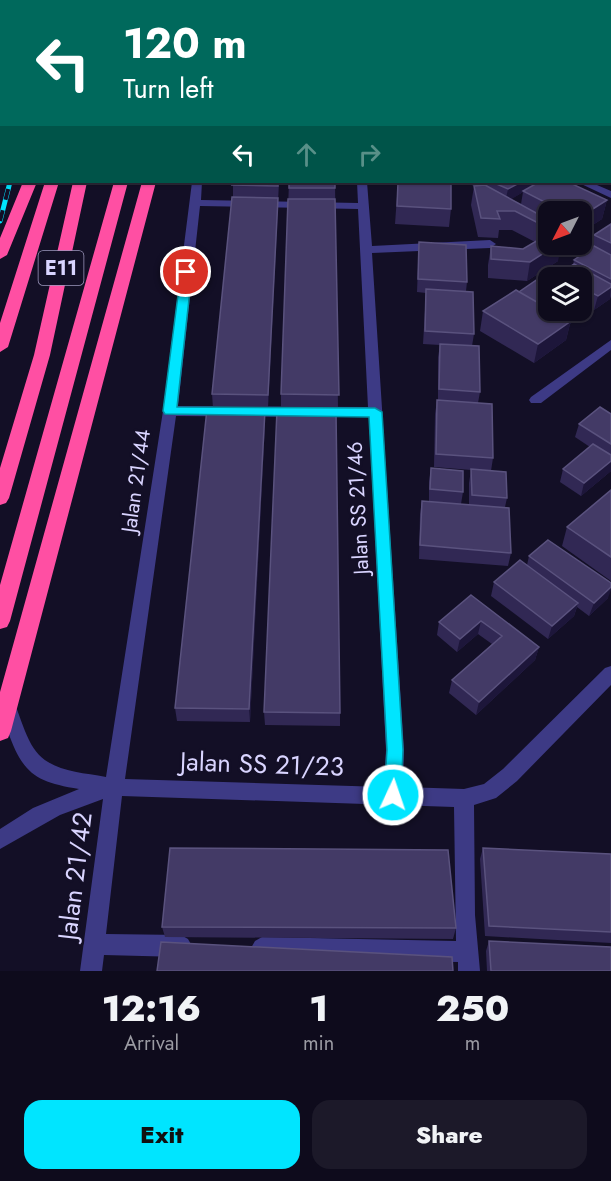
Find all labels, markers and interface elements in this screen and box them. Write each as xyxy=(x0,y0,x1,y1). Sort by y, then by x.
text: 120 m xyxy=(123,13,247,74)
icon: left xyxy=(24,24,102,102)
text: Turn left xyxy=(123,69,213,108)
icon: left xyxy=(227,138,260,171)
icon: ahead xyxy=(290,138,323,171)
icon: right xyxy=(353,138,386,171)
north arrow xyxy=(538,201,592,255)
map controls xyxy=(538,201,592,321)
pin xyxy=(160,246,211,297)
road number: E11 xyxy=(38,251,84,285)
icon: arrive xyxy=(169,255,202,288)
button: layers xyxy=(538,267,592,321)
street label: Jalan 21/44 xyxy=(113,427,158,538)
street label: Jalan SS 21/46 xyxy=(340,441,377,578)
street label: Jalan SS 21/23 xyxy=(176,742,345,786)
position arrow xyxy=(361,763,425,827)
street label: Jalan 21/42 xyxy=(48,810,102,945)
text: 12:16 xyxy=(102,982,201,1034)
text: 1 xyxy=(309,982,328,1034)
text: 250 xyxy=(436,982,509,1034)
text: Arrival xyxy=(124,1029,179,1058)
text: min xyxy=(303,1029,334,1058)
text: m xyxy=(465,1029,480,1058)
button: Exit xyxy=(24,1100,300,1169)
button: Share xyxy=(312,1100,587,1169)

